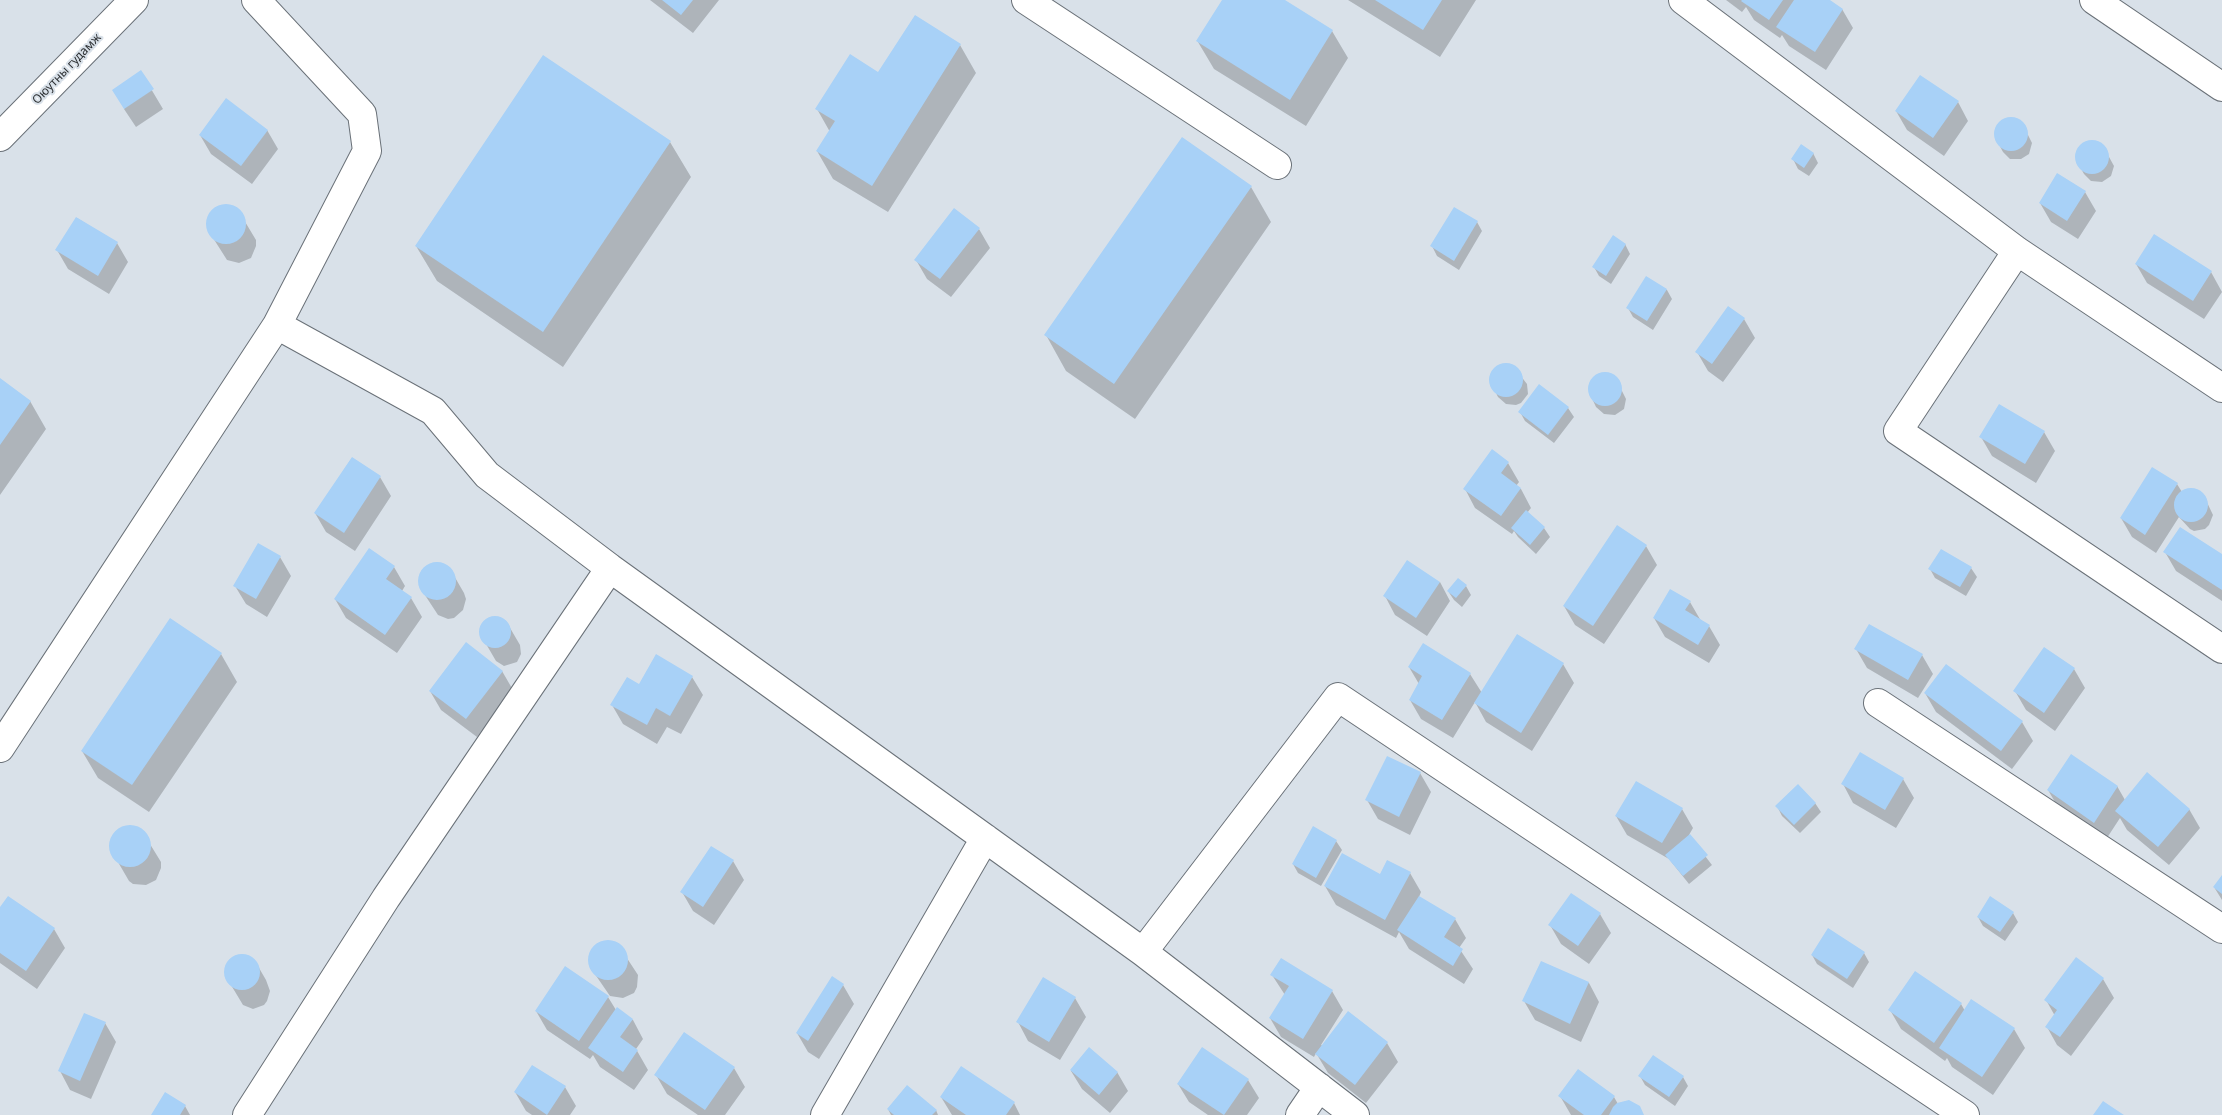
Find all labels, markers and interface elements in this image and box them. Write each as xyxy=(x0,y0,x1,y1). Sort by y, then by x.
street label: Оюутны гудамж xyxy=(30,31,104,107)

